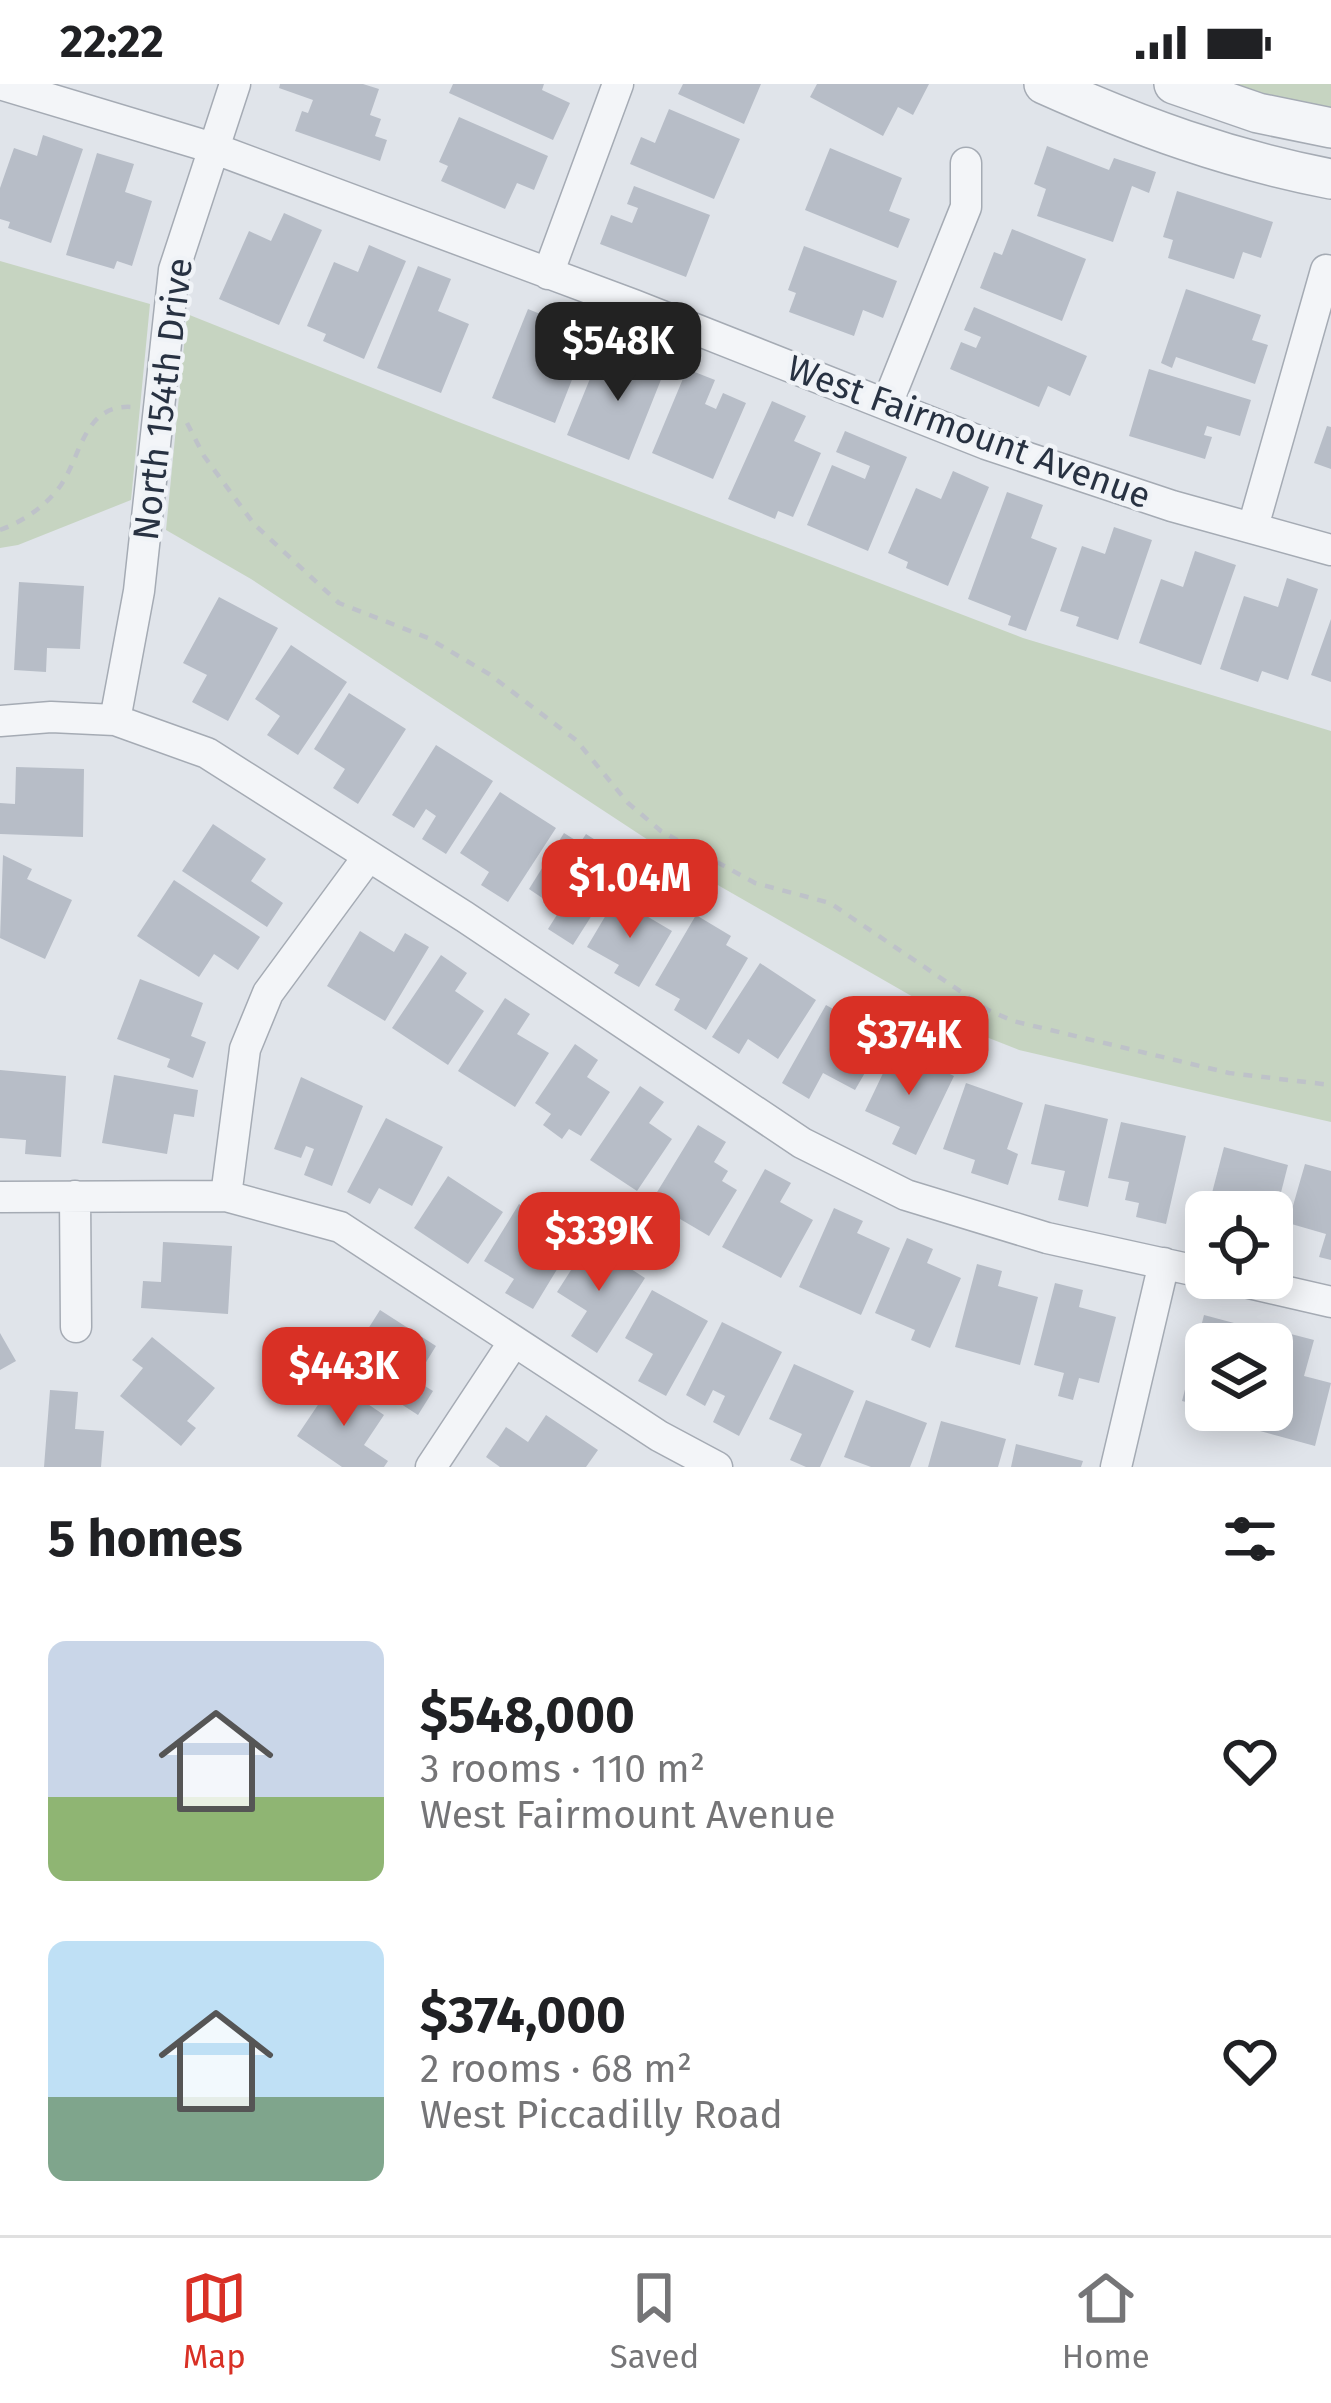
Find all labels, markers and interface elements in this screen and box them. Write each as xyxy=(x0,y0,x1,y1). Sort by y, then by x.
text: 22:22 xyxy=(60,15,164,69)
street label: North 154th Drive xyxy=(124,255,202,543)
pin: $548K xyxy=(534,302,702,404)
text: $548K xyxy=(562,318,674,364)
street label: West Fairmount Avenue xyxy=(781,346,1157,518)
pin: $1.04M xyxy=(532,839,728,941)
text: $1.04M xyxy=(569,855,691,901)
pin: $374K xyxy=(825,996,993,1098)
text: $374K xyxy=(857,1012,961,1058)
map controls xyxy=(1185,1191,1293,1431)
button: locate xyxy=(1185,1191,1293,1299)
pin: $339K xyxy=(515,1192,683,1294)
text: $339K xyxy=(545,1208,653,1254)
button: layers xyxy=(1185,1323,1293,1431)
pin: $443K xyxy=(260,1327,428,1429)
text: $443K xyxy=(289,1343,399,1389)
icon: filters xyxy=(1217,1506,1283,1572)
text: 5 homes xyxy=(48,1508,243,1570)
text: $548,000 xyxy=(420,1684,635,1746)
icon: home xyxy=(144,1689,288,1833)
icon: heart xyxy=(1217,1728,1283,1794)
text: 3 rooms · 110 m² xyxy=(420,1746,705,1792)
text: West Fairmount Avenue xyxy=(420,1792,835,1838)
text: $374,000 xyxy=(420,1984,626,2046)
icon: home xyxy=(144,1989,288,2133)
icon: heart xyxy=(1217,2028,1283,2094)
text: 2 rooms · 68 m² xyxy=(420,2046,692,2092)
text: West Piccadilly Road xyxy=(420,2092,783,2138)
tab: Map xyxy=(181,2265,247,2377)
tab: Saved xyxy=(610,2265,699,2377)
tab: Home xyxy=(1062,2265,1150,2377)

